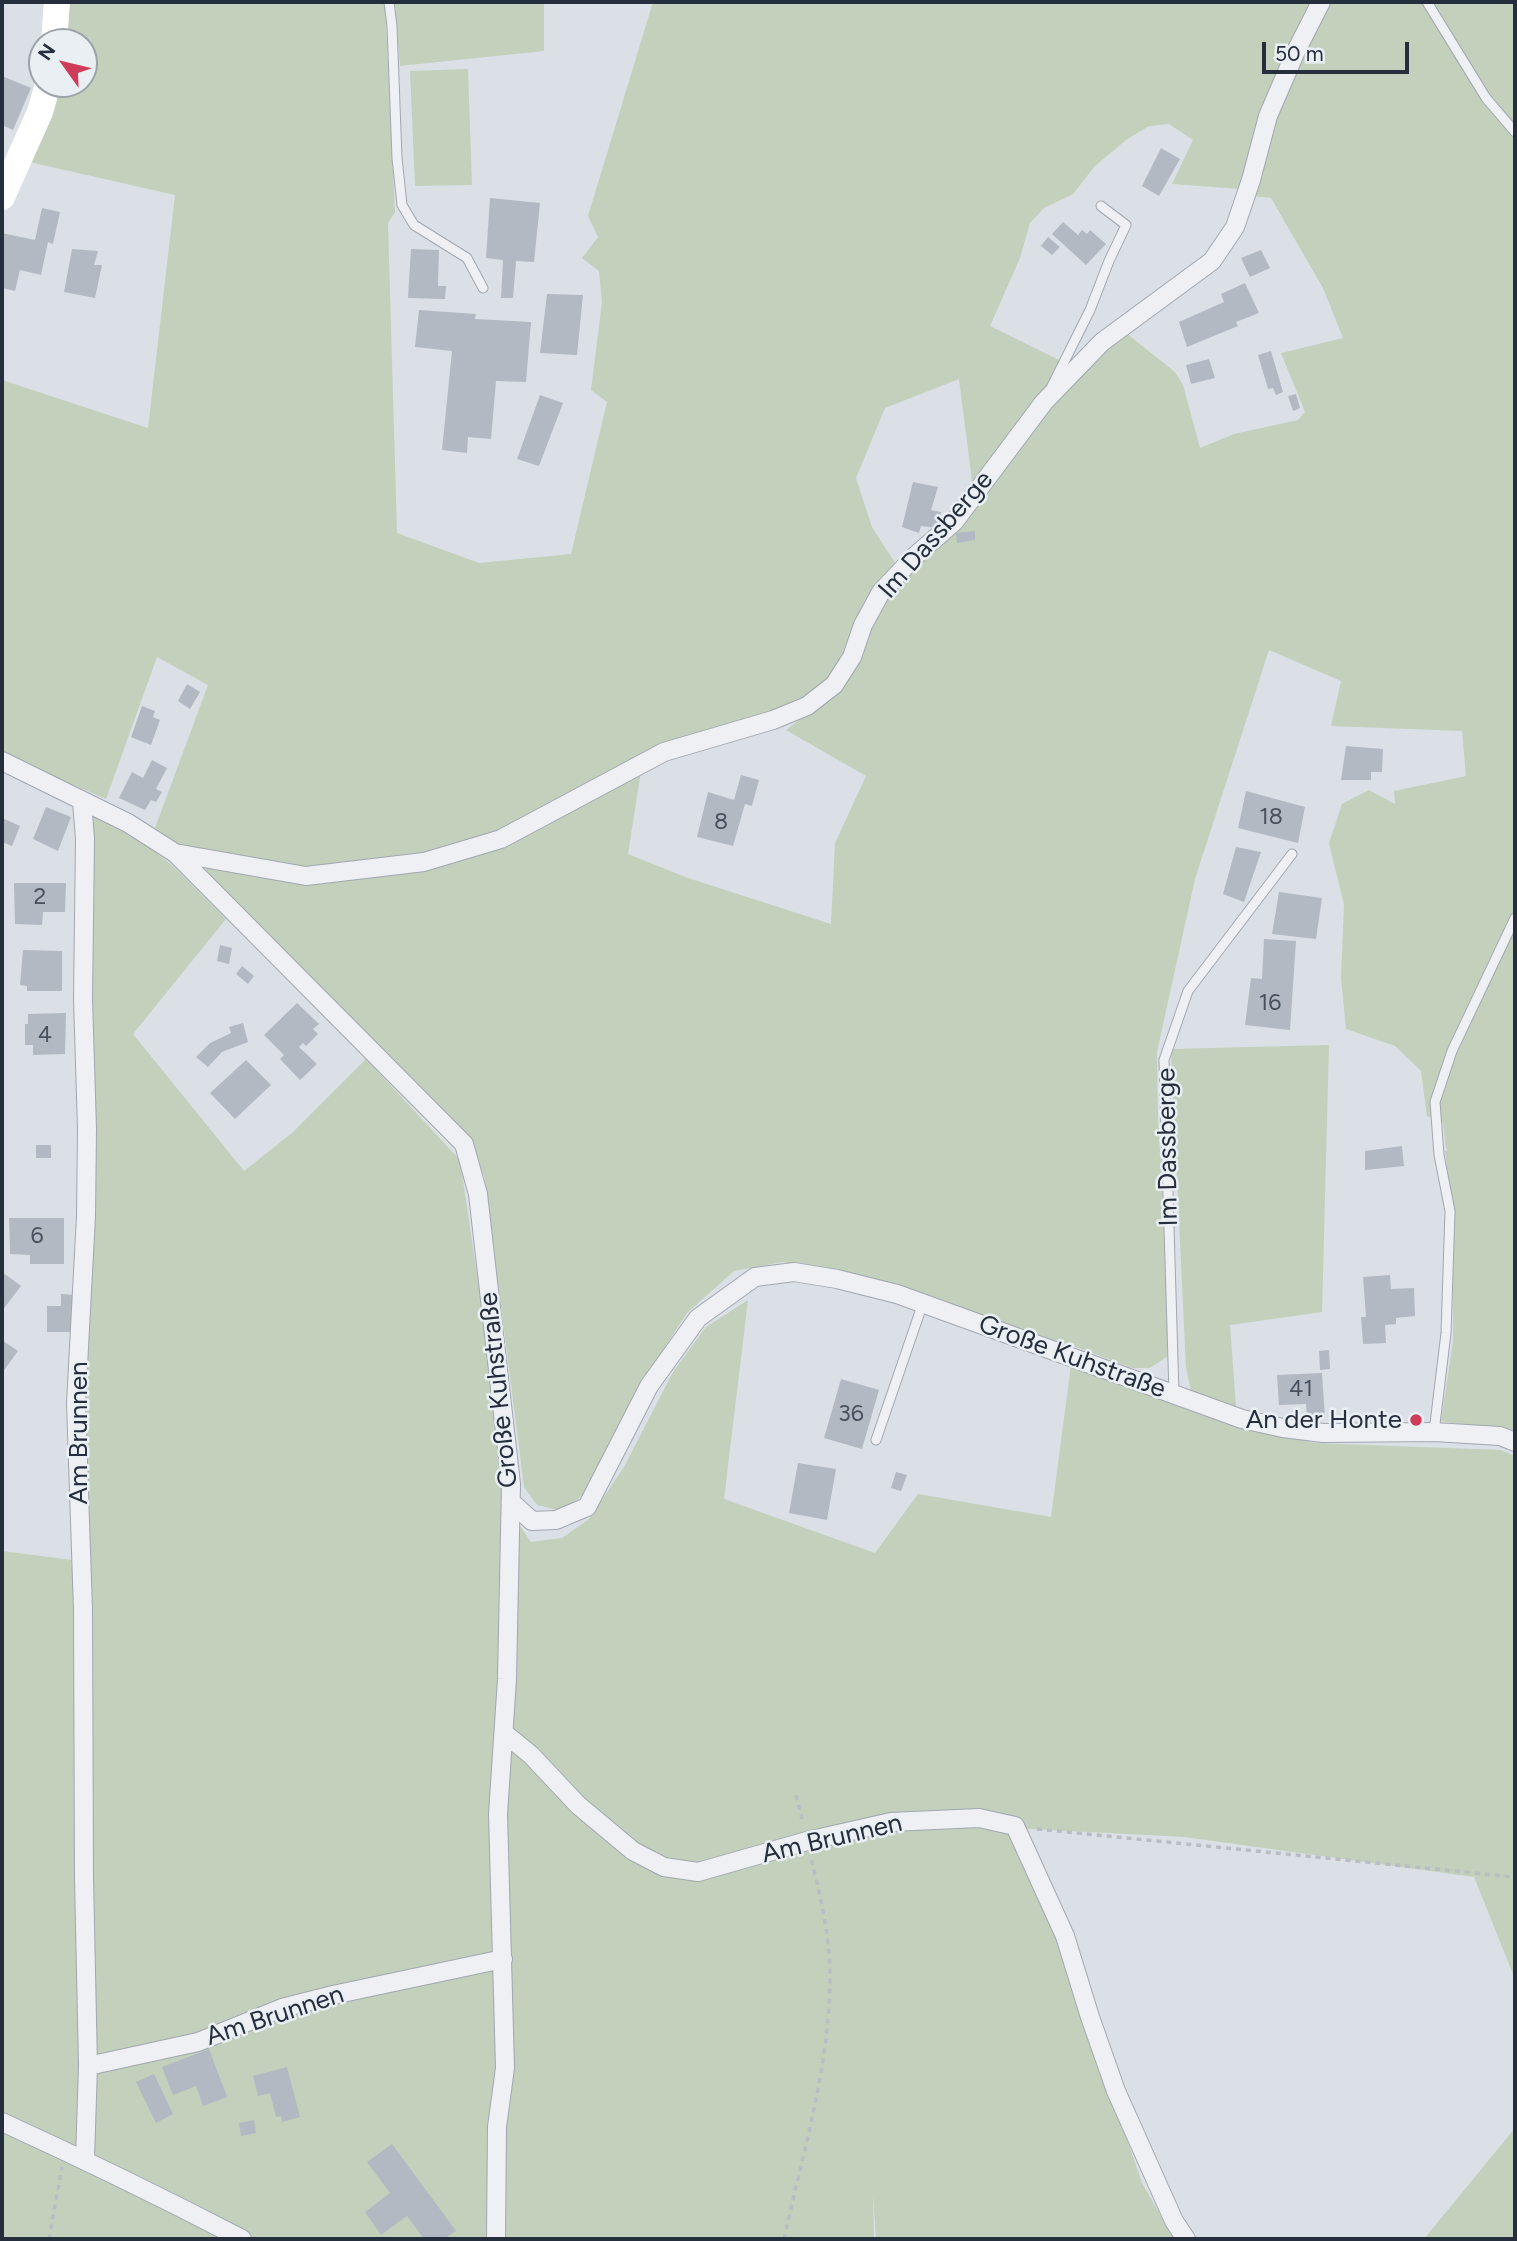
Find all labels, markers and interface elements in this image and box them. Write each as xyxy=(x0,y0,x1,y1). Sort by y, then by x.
north arrow xyxy=(28,28,98,98)
scale bar xyxy=(1265,28,1412,72)
text: N xyxy=(33,40,60,65)
text: 50 m xyxy=(1275,41,1324,66)
street label: Im Dassberge xyxy=(872,465,1000,605)
house number: 18 xyxy=(1259,803,1283,831)
house number: 8 xyxy=(714,808,728,836)
house number: 2 xyxy=(34,883,46,911)
house number: 16 xyxy=(1259,989,1281,1017)
house number: 4 xyxy=(38,1021,52,1049)
street label: Im Dassberge xyxy=(1151,1067,1185,1227)
house number: 6 xyxy=(30,1222,44,1250)
street label: Große Kuhstraße xyxy=(473,1291,525,1489)
street label: Große Kuhstraße xyxy=(974,1309,1170,1405)
street label: Am Brunnen xyxy=(63,1361,95,1505)
house number: 41 xyxy=(1289,1375,1313,1403)
house number: 36 xyxy=(838,1400,864,1428)
place label: An der Honte xyxy=(1246,1404,1402,1436)
marker: An der Honte xyxy=(1408,1412,1424,1428)
street label: Am Brunnen xyxy=(759,1808,905,1870)
street label: Am Brunnen xyxy=(202,1979,348,2053)

